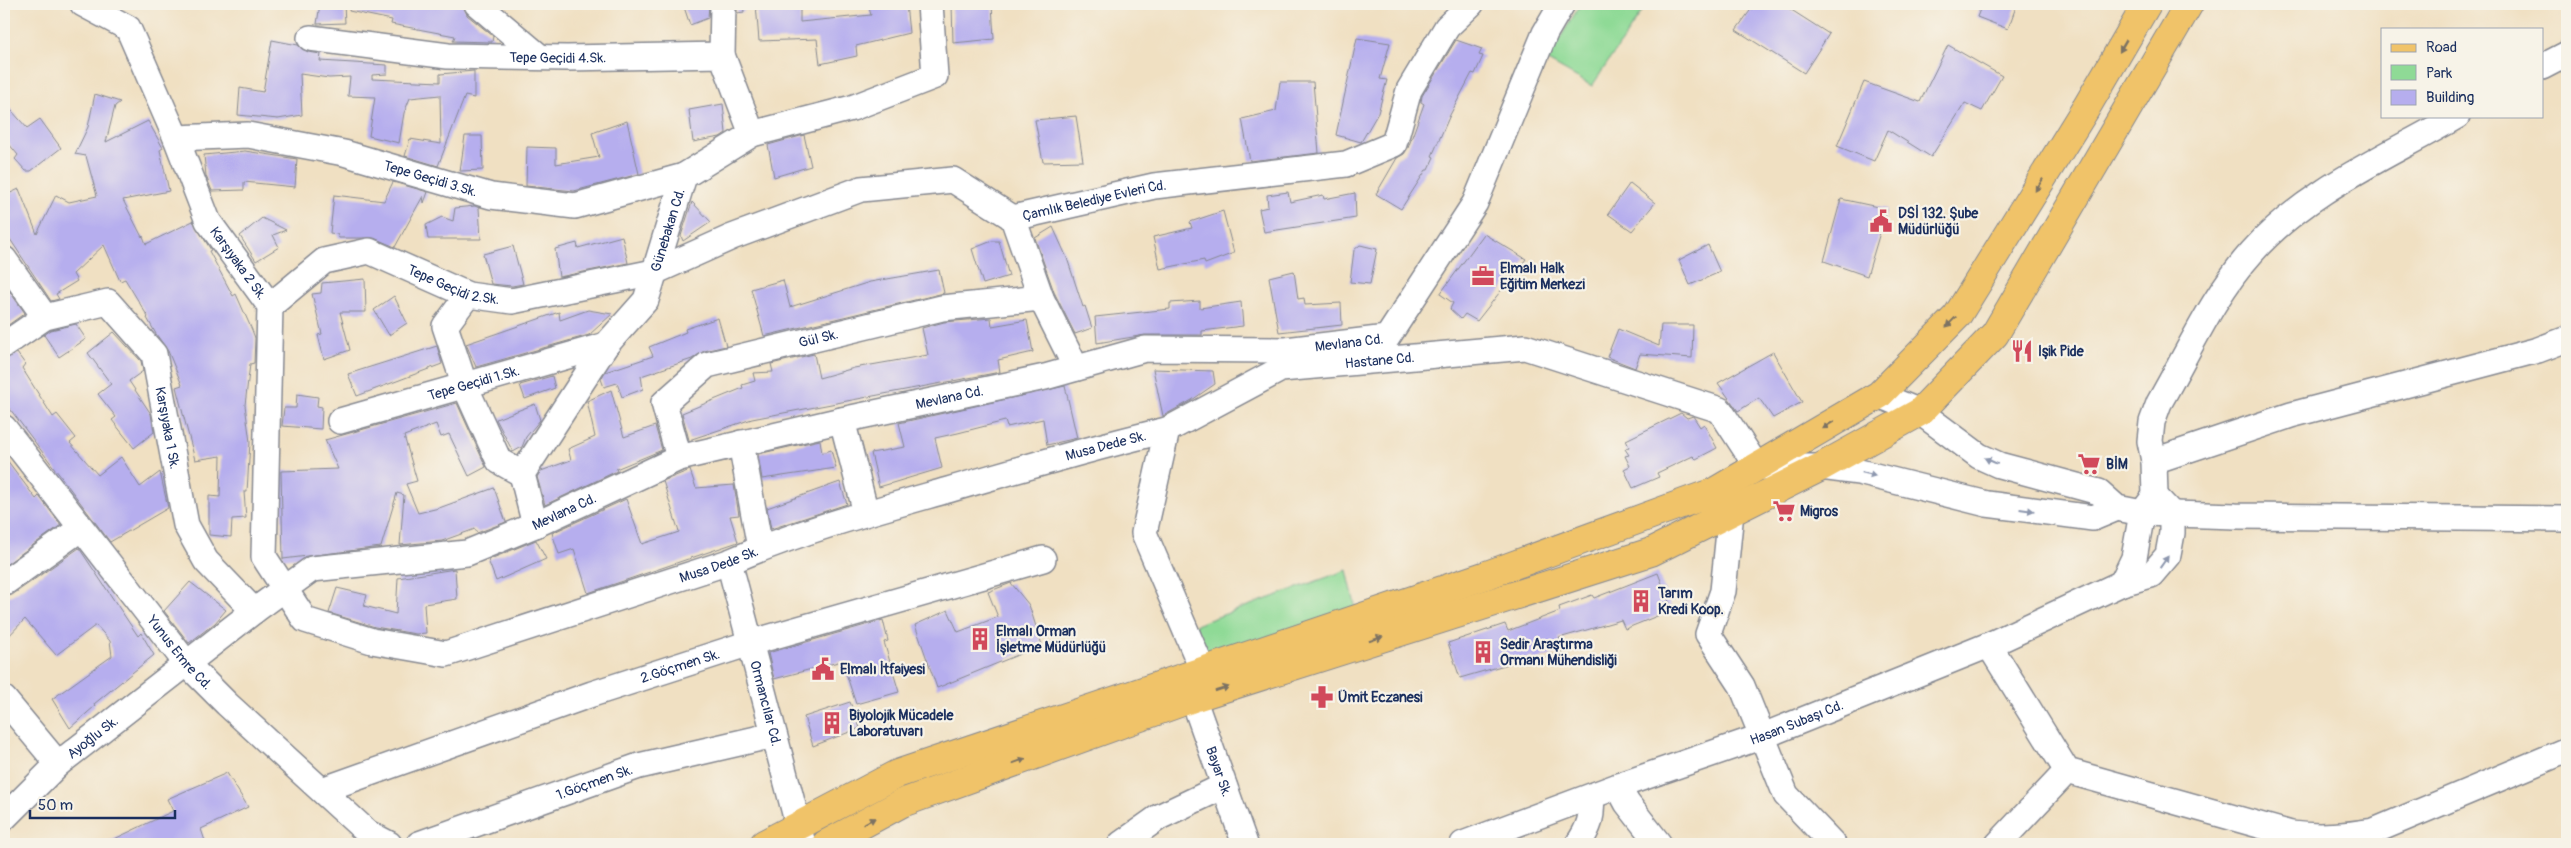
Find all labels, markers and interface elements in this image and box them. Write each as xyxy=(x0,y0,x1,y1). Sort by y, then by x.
legend xyxy=(2381,28,2544,118)
text: Road xyxy=(2426,38,2457,57)
one-way arrow xyxy=(2118,39,2127,52)
street label: Tepe Geçidi 4.Sk. xyxy=(509,49,607,67)
text: Park xyxy=(2426,64,2453,83)
text: Building xyxy=(2426,88,2474,107)
street label: Tepe Geçidi 3.Sk. xyxy=(382,157,479,201)
street label: Çamlık Belediye Evleri Cd. xyxy=(1021,177,1167,225)
one-way arrow xyxy=(2034,178,2043,191)
street label: Günebakan Cd. xyxy=(647,186,689,274)
place label: DSİ 132. Şube Müdürlüğü xyxy=(1898,204,1979,238)
public building icon: DSİ 132. Şube Müdürlüğü xyxy=(1868,208,1894,234)
street label: Karşıyaka 2 Sk. xyxy=(206,224,270,303)
place label: Elmalı Halk Eğitim Merkezi xyxy=(1500,260,1585,293)
street label: Tepe Geçidi 2.Sk. xyxy=(405,261,500,308)
office icon: Elmalı Halk Eğitim Merkezi xyxy=(1470,263,1496,289)
one-way arrow xyxy=(1945,315,1957,327)
street label: Gül Sk. xyxy=(797,325,840,351)
street label: Mevlana Cd. xyxy=(1314,331,1384,356)
restaurant icon: Işik Pide xyxy=(2009,338,2035,364)
place label: Işik Pide xyxy=(2038,343,2085,360)
street label: Hastane Cd. xyxy=(1344,349,1415,372)
street label: Tepe Geçidi 1.Sk. xyxy=(426,362,522,404)
street label: Mevlana Cd. xyxy=(914,382,985,413)
street label: Karşıyaka 1 Sk. xyxy=(151,385,183,471)
one-way arrow xyxy=(1821,421,1834,430)
street label: Musa Dede Sk. xyxy=(1064,427,1148,465)
supermarket icon: BİM xyxy=(2076,451,2102,477)
place label: BİM xyxy=(2106,455,2128,473)
one-way arrow xyxy=(1984,457,1998,465)
one-way arrow xyxy=(1861,470,1876,478)
street label: Mevlana Cd. xyxy=(529,490,599,534)
supermarket icon: Migros xyxy=(1771,498,1797,524)
place label: Migros xyxy=(1800,503,1839,520)
one-way arrow xyxy=(2019,506,2035,514)
street label: Musa Dede Sk. xyxy=(677,543,761,587)
one-way arrow xyxy=(2159,555,2169,569)
place label: Tarım Kredi Koop. xyxy=(1657,585,1724,618)
building icon: Tarım Kredi Koop. xyxy=(1628,588,1654,614)
street label: Yunus Emre Cd. xyxy=(143,611,216,693)
place label: Elmalı Orman İşletme Müdürlüğü xyxy=(996,623,1106,656)
building icon: Elmalı Orman İşletme Müdürlüğü xyxy=(967,626,993,652)
one-way arrow xyxy=(1369,635,1384,642)
place label: Sedir Araştırma Ormanı Mühendisliği xyxy=(1500,636,1617,669)
building icon: Sedir Araştırma Ormanı Mühendisliği xyxy=(1470,639,1496,665)
street label: 2.Göçmen Sk. xyxy=(638,645,722,687)
public building icon: Elmalı İtfaiyesi xyxy=(810,656,836,682)
street label: Ormancılar Cd. xyxy=(746,659,785,748)
place label: Elmalı İtfaiyesi xyxy=(840,660,925,678)
one-way arrow xyxy=(1214,684,1229,692)
pharmacy icon: Ümit Eczanesi xyxy=(1309,684,1335,710)
place label: Ümit Eczanesi xyxy=(1338,689,1423,706)
street label: Hasan Subaşı Cd. xyxy=(1748,697,1846,749)
place label: Biyolojik Mücadele Laboratuvarı xyxy=(849,707,955,740)
building icon: Biyolojik Mücadele Laboratuvarı xyxy=(819,710,845,736)
street label: Ayoğlu Sk. xyxy=(64,712,122,763)
street label: Bayar Sk. xyxy=(1202,744,1235,799)
one-way arrow xyxy=(1012,757,1027,765)
street label: 1.Göçmen Sk. xyxy=(554,761,635,804)
scale bar xyxy=(30,788,175,820)
text: 50 m xyxy=(38,796,73,815)
one-way arrow xyxy=(861,817,876,825)

